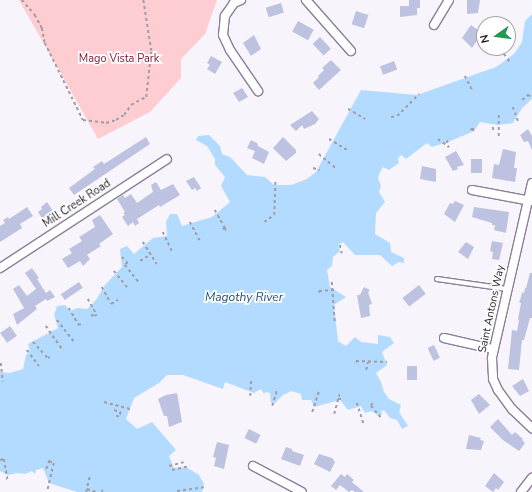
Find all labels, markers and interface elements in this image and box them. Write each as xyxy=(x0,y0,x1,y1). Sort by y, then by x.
north arrow xyxy=(476,16,516,56)
text: N xyxy=(477,33,493,45)
park label: Mago Vista Park xyxy=(79,52,159,66)
street label: Mill Creek Road xyxy=(41,177,113,231)
street label: Saint Antons Way xyxy=(476,264,508,354)
water label: Magothy River xyxy=(205,291,283,305)

